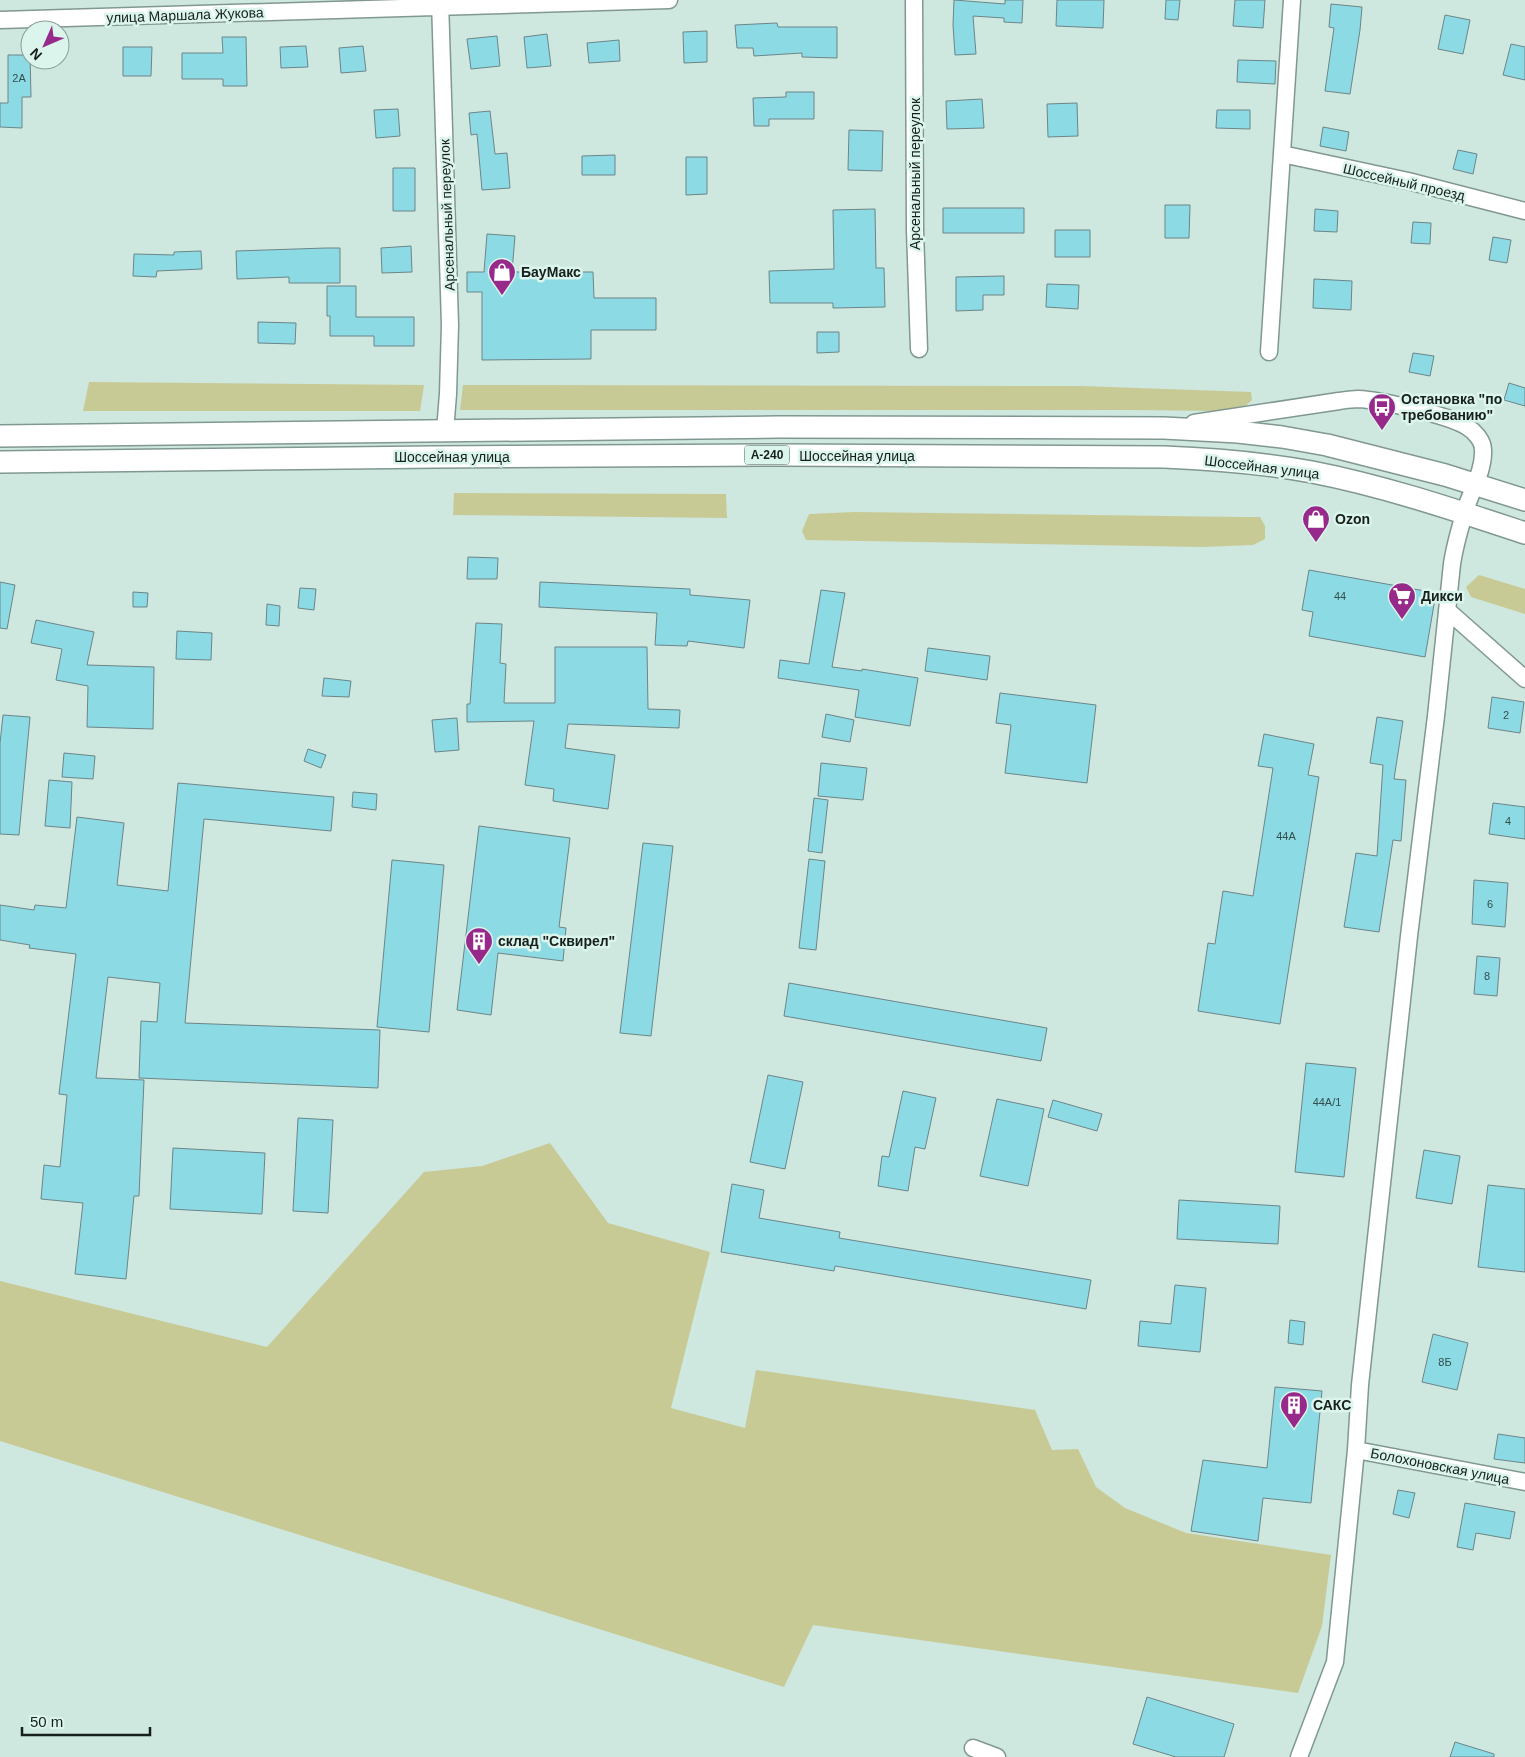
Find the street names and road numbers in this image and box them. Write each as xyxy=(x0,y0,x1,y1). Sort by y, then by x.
street label: улица Маршала Жукова xyxy=(106,4,264,26)
street label: Арсенальный переулок xyxy=(907,97,923,250)
street label: Арсенальный переулок xyxy=(436,138,458,291)
street label: Шоссейный проезд xyxy=(1341,160,1467,204)
road number: А-240 xyxy=(744,446,790,464)
street label: Шоссейная улица xyxy=(799,448,915,464)
street label: Шоссейная улица xyxy=(394,449,510,465)
street label: Шоссейная улица xyxy=(1204,452,1321,482)
street label: Болохоновская улица xyxy=(1369,1445,1511,1487)

